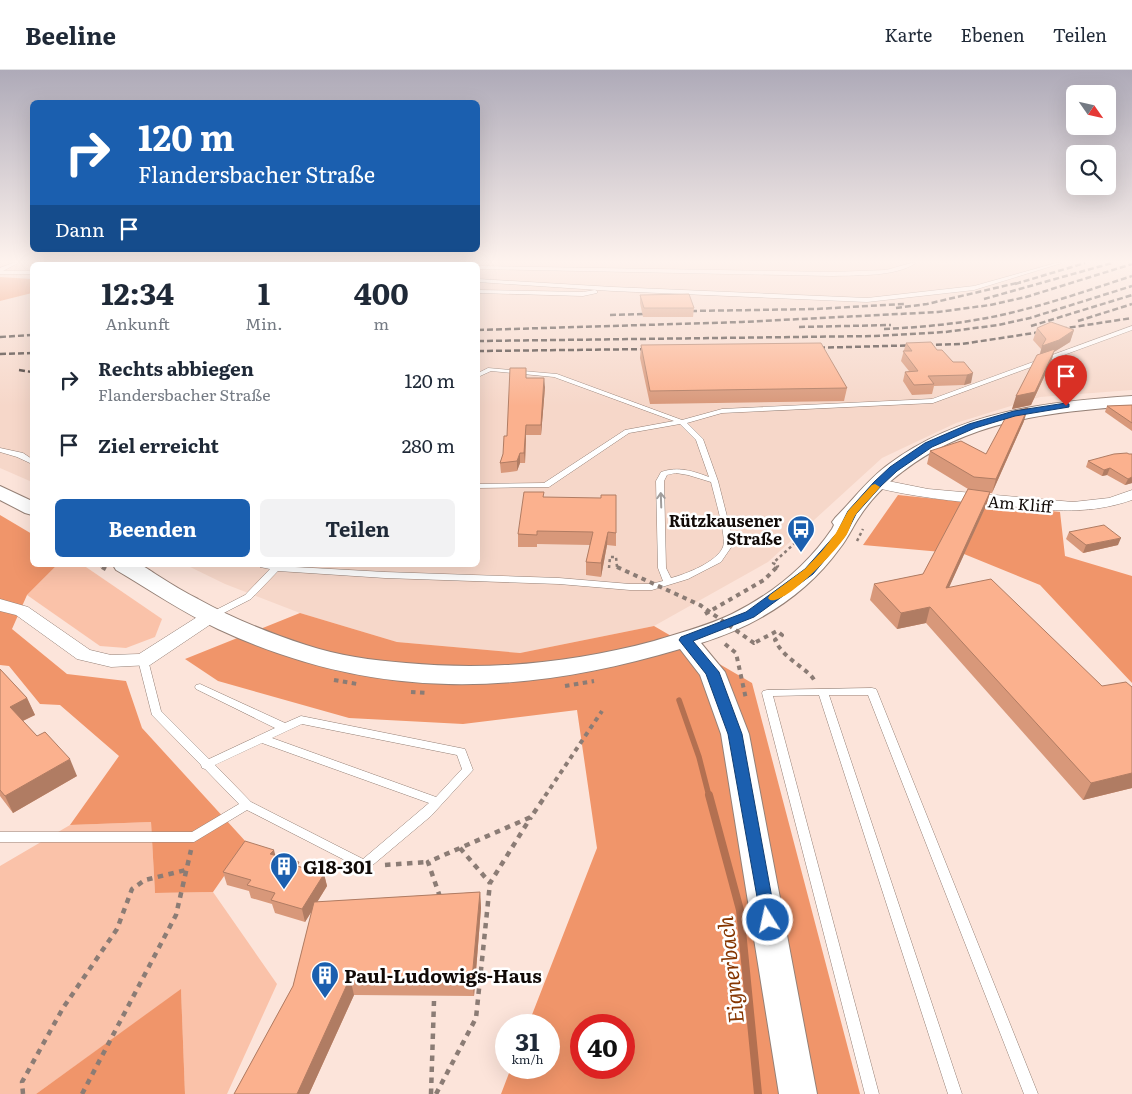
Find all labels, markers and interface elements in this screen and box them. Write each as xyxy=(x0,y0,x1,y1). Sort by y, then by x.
text: Beeline xyxy=(25,17,116,52)
text: Karte xyxy=(885,21,932,48)
text: Ebenen xyxy=(960,21,1025,48)
text: Teilen xyxy=(1053,21,1107,48)
north arrow xyxy=(1066,85,1116,135)
map controls xyxy=(1066,85,1116,195)
text: 120 m xyxy=(138,110,235,162)
icon: right xyxy=(55,120,120,185)
button: search xyxy=(1066,145,1116,195)
text: Flandersbacher Straße xyxy=(138,157,375,190)
text: Dann xyxy=(55,215,105,243)
icon: arrive xyxy=(115,215,143,243)
text: 12:34 xyxy=(101,270,174,314)
text: 1 xyxy=(258,270,270,314)
text: 400 xyxy=(354,270,409,314)
text: Ankunft xyxy=(106,311,170,335)
text: Min. xyxy=(245,311,282,335)
text: m xyxy=(373,311,389,335)
text: Rechts abbiegen xyxy=(98,354,254,382)
pin xyxy=(1045,355,1087,406)
icon: arrive xyxy=(1052,362,1080,390)
icon: right xyxy=(55,366,83,394)
text: 120 m xyxy=(404,366,455,394)
text: Flandersbacher Straße xyxy=(98,382,270,406)
icon: arrive xyxy=(55,431,83,459)
text: Ziel erreicht xyxy=(98,431,219,459)
text: 280 m xyxy=(402,431,455,459)
street label: Am Kliff xyxy=(987,488,1055,518)
one-way arrow xyxy=(656,492,666,508)
button: Beenden xyxy=(55,499,250,557)
button: Teilen xyxy=(260,499,455,557)
place label: Rützkausener Straße xyxy=(669,508,782,550)
bus stop icon: Rützkausener Straße xyxy=(786,514,816,553)
building icon: G18-301 xyxy=(269,851,299,890)
place label: G18-301 xyxy=(303,852,373,880)
position arrow xyxy=(741,893,793,945)
water label: Eignerbach xyxy=(708,914,750,1025)
building icon: Paul-Ludowigs-Haus xyxy=(310,960,340,999)
place label: Paul-Ludowigs-Haus xyxy=(344,961,542,989)
speed limit sign: 40 xyxy=(570,1014,635,1079)
text: 31 xyxy=(515,1022,540,1059)
text: km/h xyxy=(512,1050,543,1068)

